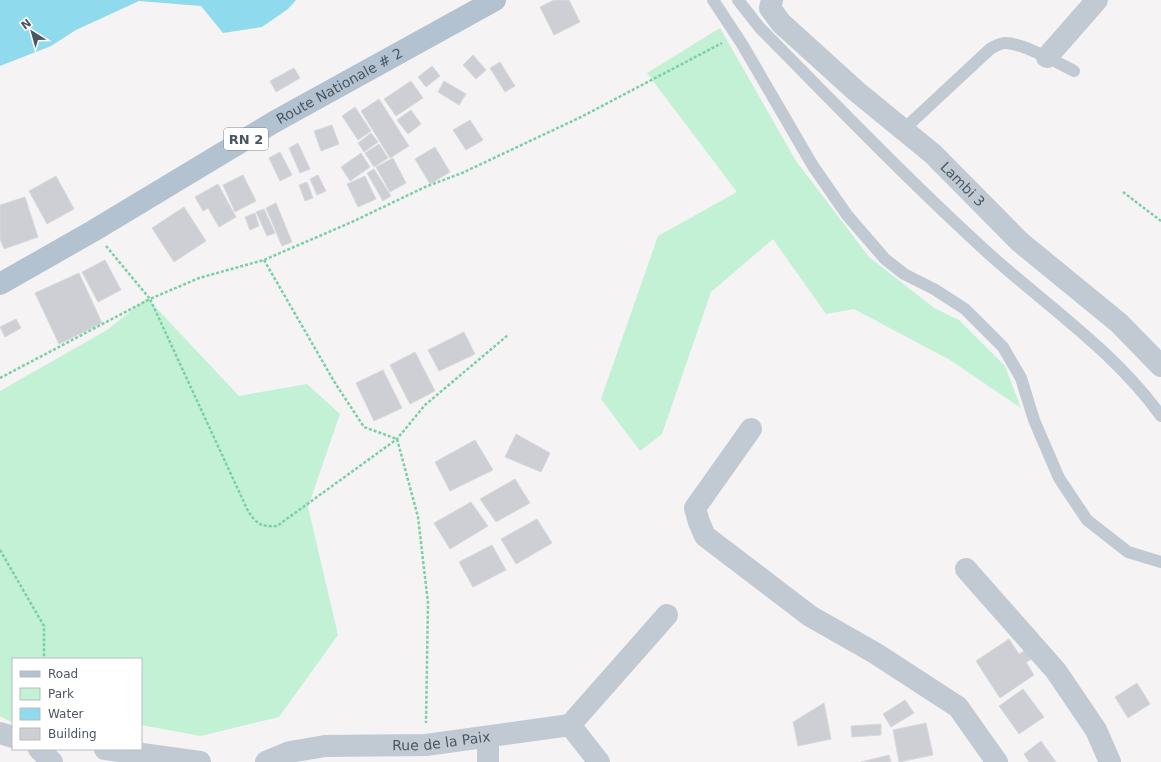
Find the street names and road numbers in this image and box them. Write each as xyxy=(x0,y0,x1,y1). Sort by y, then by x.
street label: Route Nationale # 2 xyxy=(273,45,405,127)
road number: RN 2 xyxy=(224,128,268,150)
street label: Lambi 3 xyxy=(937,159,988,210)
street label: Rue de la Paix xyxy=(392,728,491,753)

